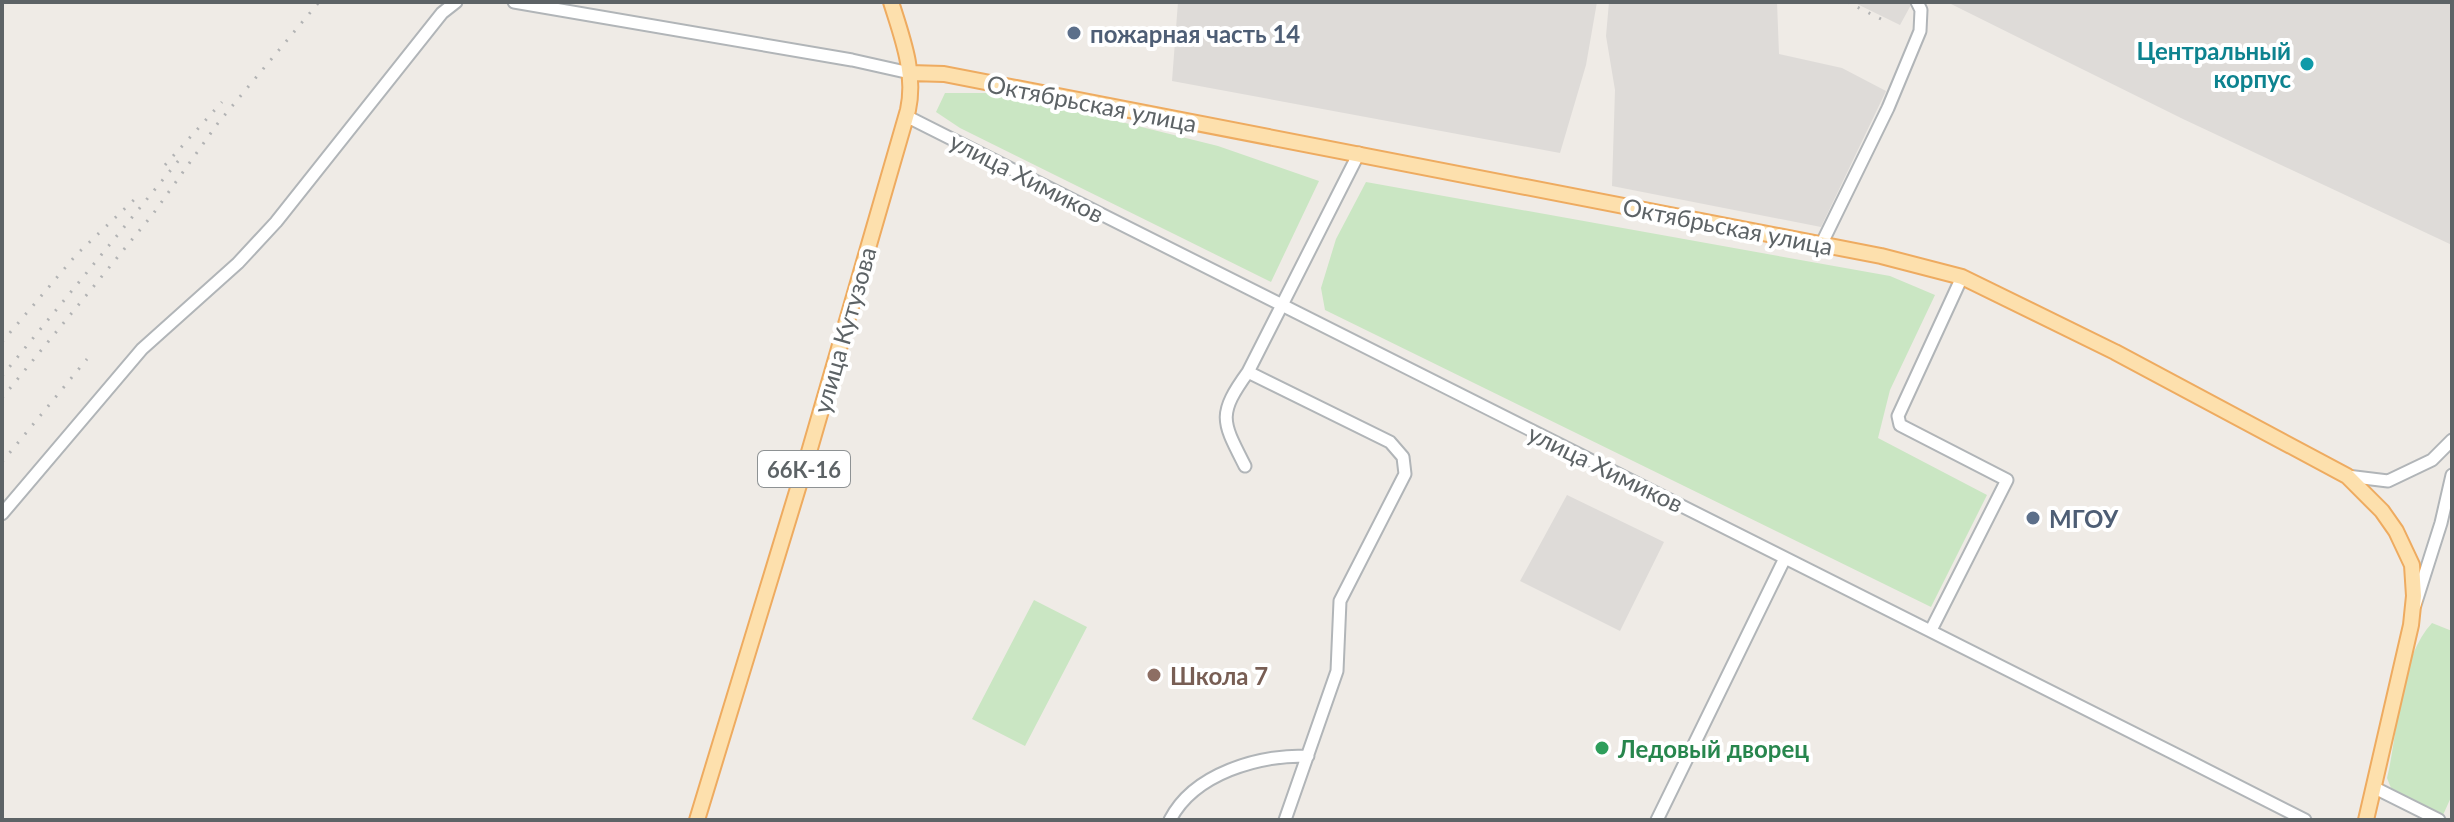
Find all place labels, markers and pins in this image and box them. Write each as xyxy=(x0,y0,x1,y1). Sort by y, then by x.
place label: пожарная часть 14 xyxy=(1090,19,1300,48)
marker: пожарная часть 14 xyxy=(1065,24,1083,42)
place label: Центральный корпус xyxy=(2136,36,2291,93)
marker: Центральный корпус xyxy=(2298,55,2316,73)
place label: МГОУ xyxy=(2049,504,2119,533)
marker: МГОУ xyxy=(2024,509,2042,527)
place label: Школа 7 xyxy=(1170,661,1268,690)
marker: Школа 7 xyxy=(1145,666,1163,684)
place label: Ледовый дворец xyxy=(1617,734,1809,763)
marker: Ледовый дворец xyxy=(1593,739,1611,757)

